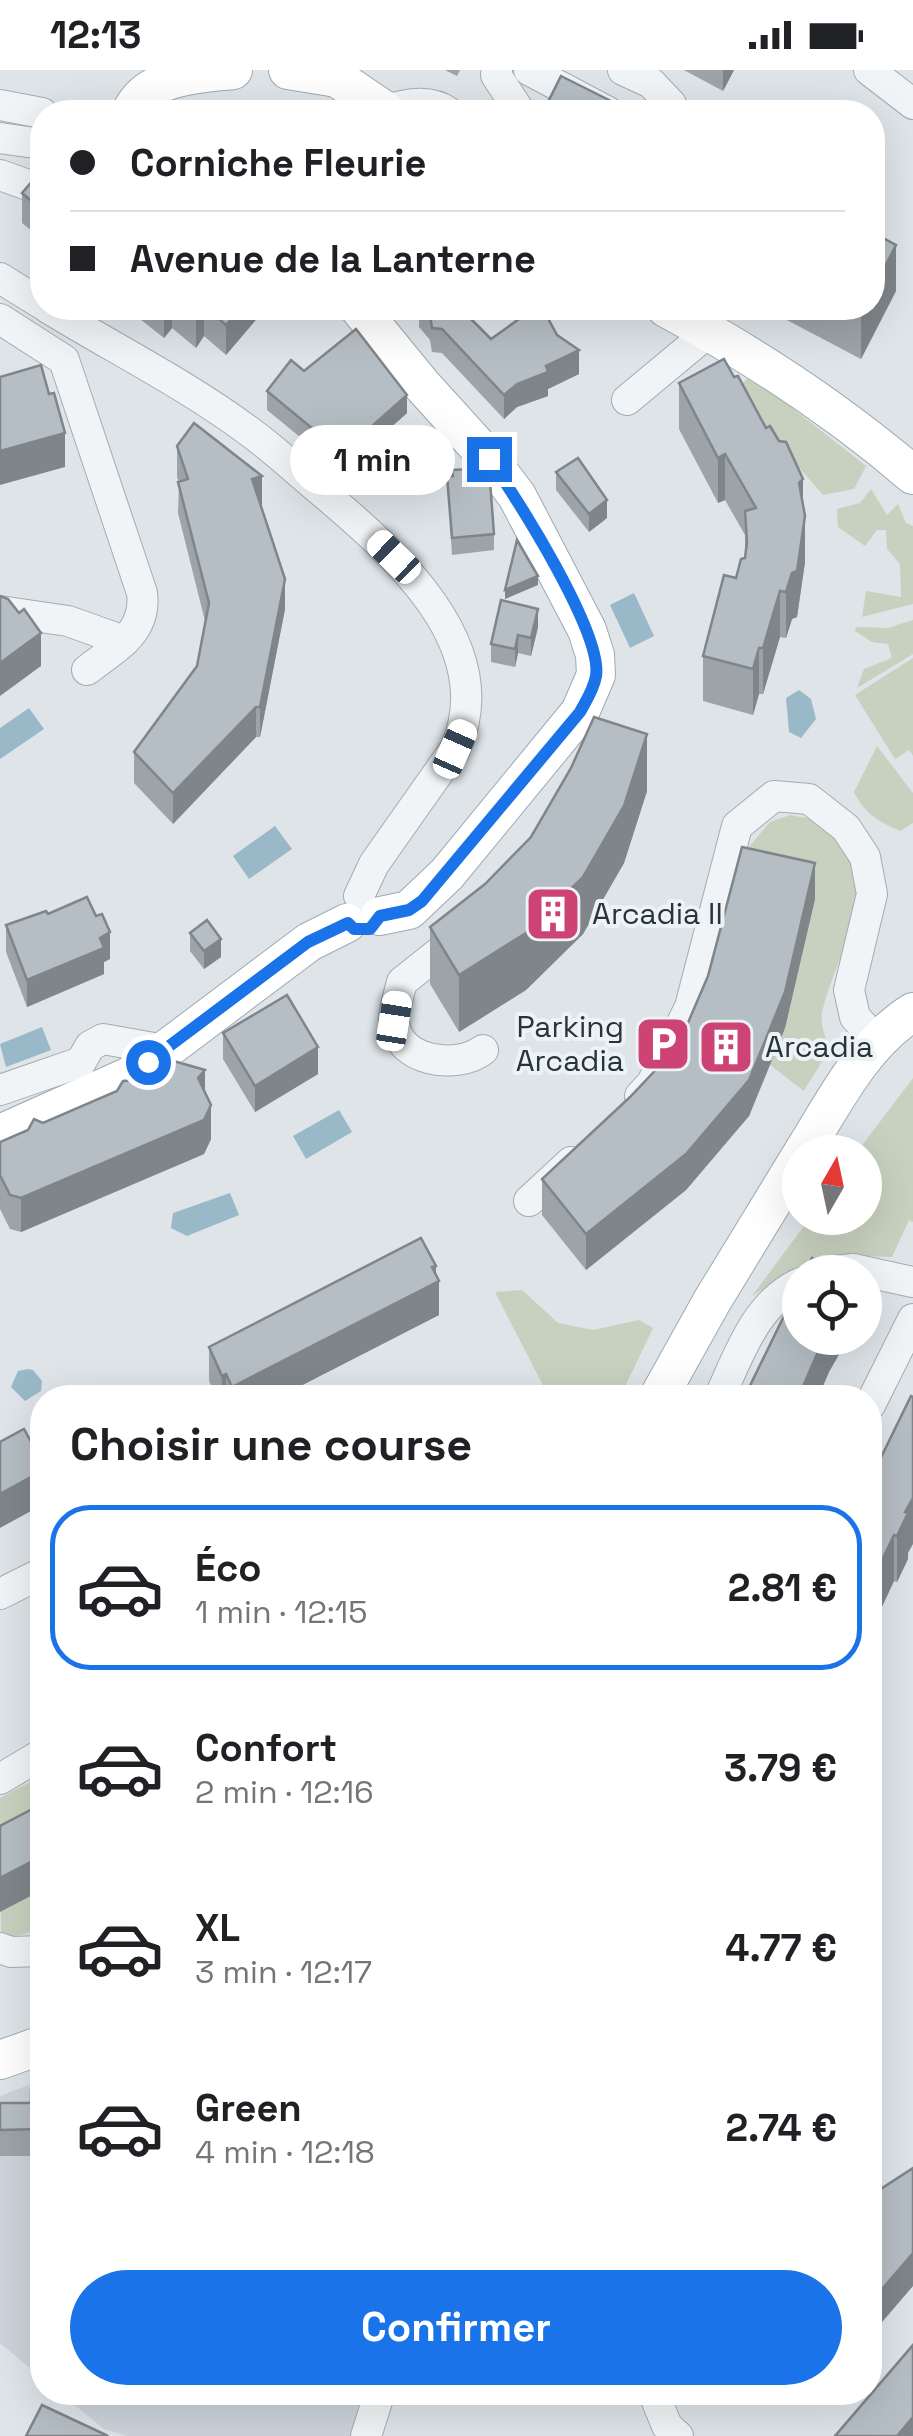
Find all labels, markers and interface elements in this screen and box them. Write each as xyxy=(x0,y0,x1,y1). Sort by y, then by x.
text: 12:13 xyxy=(50,11,141,59)
text: Corniche Fleurie xyxy=(130,139,426,187)
text: Avenue de la Lanterne xyxy=(130,235,536,283)
callout: 1 min xyxy=(289,424,454,494)
route end xyxy=(467,437,512,482)
text: 1 min xyxy=(333,440,412,480)
car xyxy=(362,525,426,589)
car xyxy=(429,715,481,783)
building icon: Arcadia II xyxy=(523,884,583,944)
place label: Arcadia II xyxy=(592,894,723,933)
car xyxy=(374,989,414,1053)
place label: Parking Arcadia xyxy=(516,1007,624,1080)
parking icon: Parking Arcadia xyxy=(633,1014,693,1074)
building icon: Arcadia xyxy=(696,1017,756,1077)
place label: Arcadia xyxy=(765,1027,873,1066)
route start xyxy=(126,1040,171,1085)
north arrow xyxy=(782,1135,882,1235)
map controls xyxy=(782,1135,882,1355)
button: locate xyxy=(782,1255,882,1355)
text: Choisir une course xyxy=(70,1416,472,1473)
icon: car xyxy=(75,1543,165,1633)
text: Éco xyxy=(195,1544,262,1592)
text: 2.81 € xyxy=(728,1564,837,1612)
text: 1 min · 12:15 xyxy=(195,1592,367,1632)
icon: car xyxy=(75,1723,165,1813)
text: Confort xyxy=(195,1724,337,1772)
text: 3.79 € xyxy=(724,1744,837,1792)
text: 2 min · 12:16 xyxy=(195,1772,374,1812)
icon: car xyxy=(75,1903,165,1993)
text: XL xyxy=(195,1904,240,1952)
text: 4.77 € xyxy=(725,1924,837,1972)
text: 3 min · 12:17 xyxy=(195,1952,372,1992)
icon: car xyxy=(75,2083,165,2173)
text: Green xyxy=(195,2084,302,2132)
text: 2.74 € xyxy=(726,2104,837,2152)
text: 4 min · 12:18 xyxy=(195,2132,375,2172)
button: Confirmer xyxy=(70,2270,842,2385)

